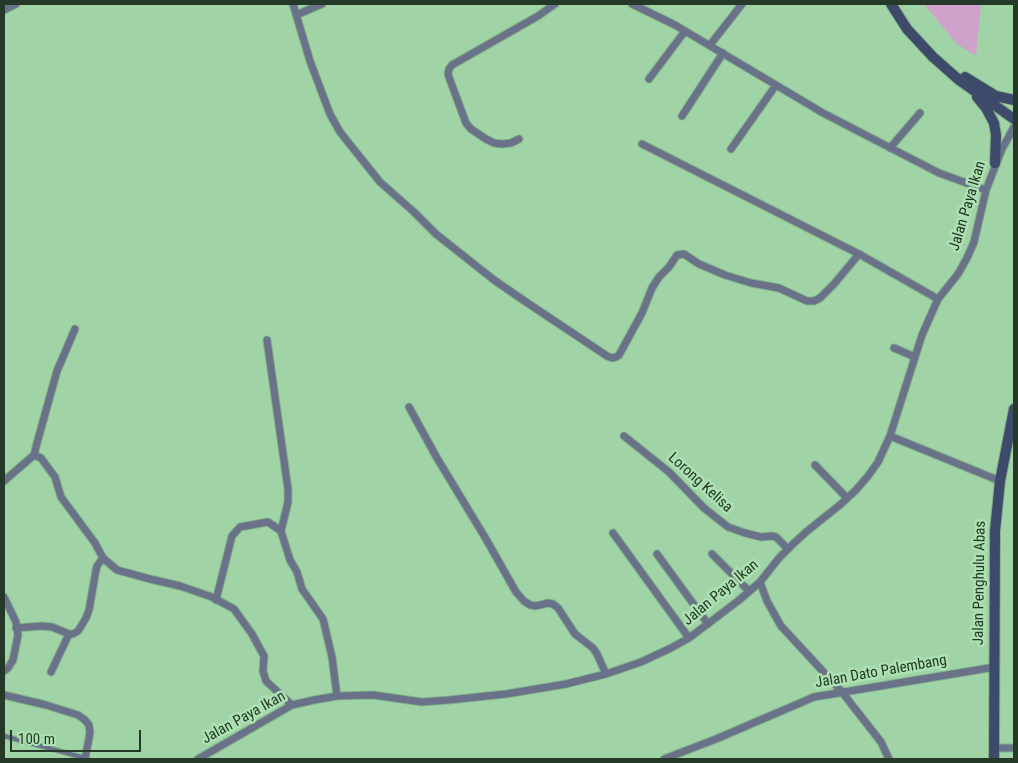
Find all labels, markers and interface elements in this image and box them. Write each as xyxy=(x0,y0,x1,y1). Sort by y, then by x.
street label: Jalan Paya Ikan xyxy=(946,159,990,253)
street label: Lorong Kelisa xyxy=(664,449,736,517)
street label: Jalan Penghulu Abas xyxy=(970,521,990,645)
street label: Jalan Paya Ikan xyxy=(680,556,762,630)
street label: Jalan Dato Palembang xyxy=(814,652,948,692)
street label: Jalan Paya Ikan xyxy=(199,688,289,748)
scale bar xyxy=(12,720,144,752)
text: 100 m xyxy=(18,730,55,748)

